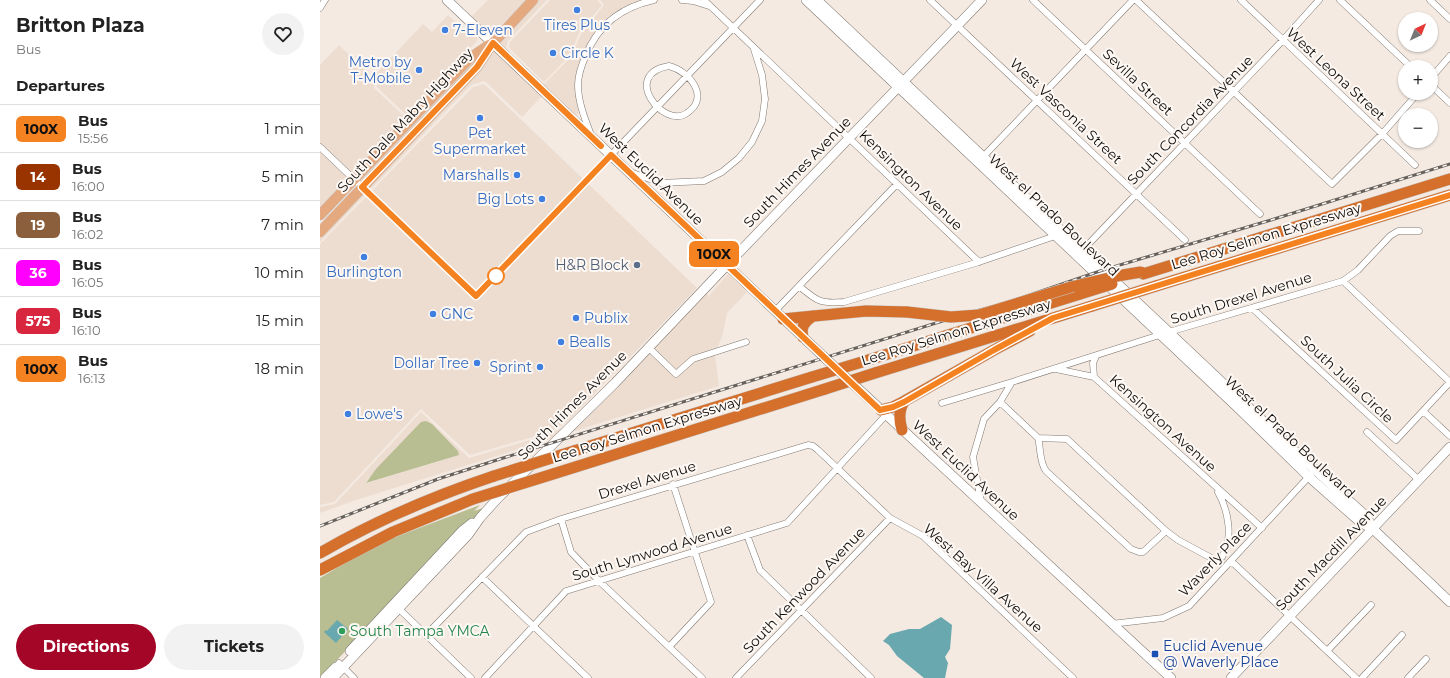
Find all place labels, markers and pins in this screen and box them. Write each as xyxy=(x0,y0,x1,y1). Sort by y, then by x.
marker: Tires Plus xyxy=(572,5,582,15)
place label: Tires Plus xyxy=(544,16,610,34)
place label: 7-Eleven xyxy=(453,21,513,39)
marker: 7-Eleven xyxy=(440,25,450,35)
place label: Circle K xyxy=(561,44,614,62)
marker: Circle K xyxy=(548,48,558,58)
place label: Metro by T-Mobile xyxy=(349,53,411,87)
marker: Metro by T-Mobile xyxy=(414,65,424,75)
marker: Pet Supermarket xyxy=(475,113,485,123)
place label: Pet Supermarket xyxy=(434,124,526,158)
place label: Marshalls xyxy=(443,166,509,184)
marker: Marshalls xyxy=(512,170,522,180)
place label: Big Lots xyxy=(477,190,534,208)
marker: Big Lots xyxy=(537,194,547,204)
marker: Burlington xyxy=(359,252,369,262)
place label: H&R Block xyxy=(555,256,630,274)
marker: H&R Block xyxy=(632,260,642,270)
place label: Burlington xyxy=(326,263,402,281)
unlabelled marker xyxy=(487,267,505,285)
place label: GNC xyxy=(441,305,473,323)
marker: GNC xyxy=(428,309,438,319)
place label: Publix xyxy=(584,309,628,327)
marker: Publix xyxy=(571,313,581,323)
place label: Bealls xyxy=(569,333,611,351)
marker: Bealls xyxy=(556,337,566,347)
place label: Dollar Tree xyxy=(393,354,469,372)
marker: Dollar Tree xyxy=(472,358,482,368)
place label: Sprint xyxy=(489,358,532,376)
marker: Sprint xyxy=(535,362,545,372)
place label: Lowe's xyxy=(356,405,403,423)
marker: Lowe's xyxy=(343,409,353,419)
place label: South Tampa YMCA xyxy=(350,622,490,640)
marker: South Tampa YMCA xyxy=(337,626,347,636)
place label: Euclid Avenue @ Waverly Place xyxy=(1163,637,1279,671)
marker: Euclid Avenue @ Waverly Place xyxy=(1150,649,1160,659)

